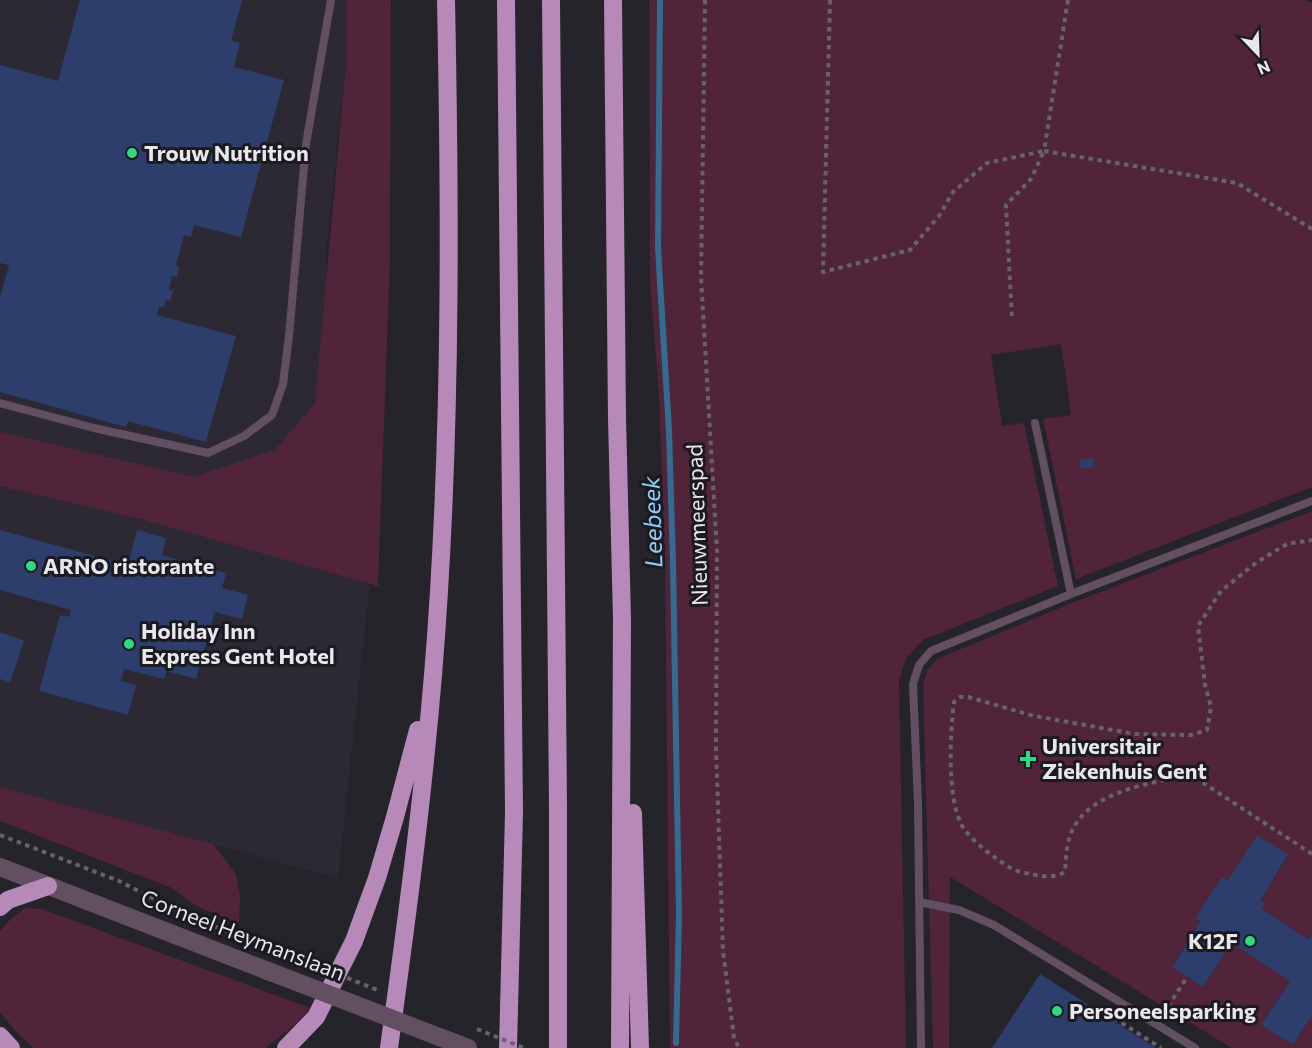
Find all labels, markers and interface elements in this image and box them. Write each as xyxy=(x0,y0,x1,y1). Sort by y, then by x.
north arrow xyxy=(1228,24,1288,84)
text: N xyxy=(1255,57,1273,79)
place label: Trouw Nutrition xyxy=(144,139,309,166)
marker: Trouw Nutrition xyxy=(125,146,139,160)
street label: Nieuwmeerspad xyxy=(680,444,713,606)
water label: Leebeek xyxy=(635,475,668,568)
place label: ARNO ristorante xyxy=(43,552,214,579)
marker: ARNO ristorante xyxy=(24,559,38,573)
place label: Holiday Inn Express Gent Hotel xyxy=(141,617,335,669)
marker: Holiday Inn Express Gent Hotel xyxy=(122,637,136,651)
place label: Universitair Ziekenhuis Gent xyxy=(1042,732,1207,784)
marker: Universitair Ziekenhuis Gent xyxy=(1019,750,1037,768)
street label: Corneel Heymanslaan xyxy=(137,883,349,986)
place label: K12F xyxy=(1188,927,1238,954)
marker: K12F xyxy=(1243,934,1257,948)
place label: Personeelsparking xyxy=(1069,997,1256,1024)
marker: Personeelsparking xyxy=(1050,1004,1064,1018)

